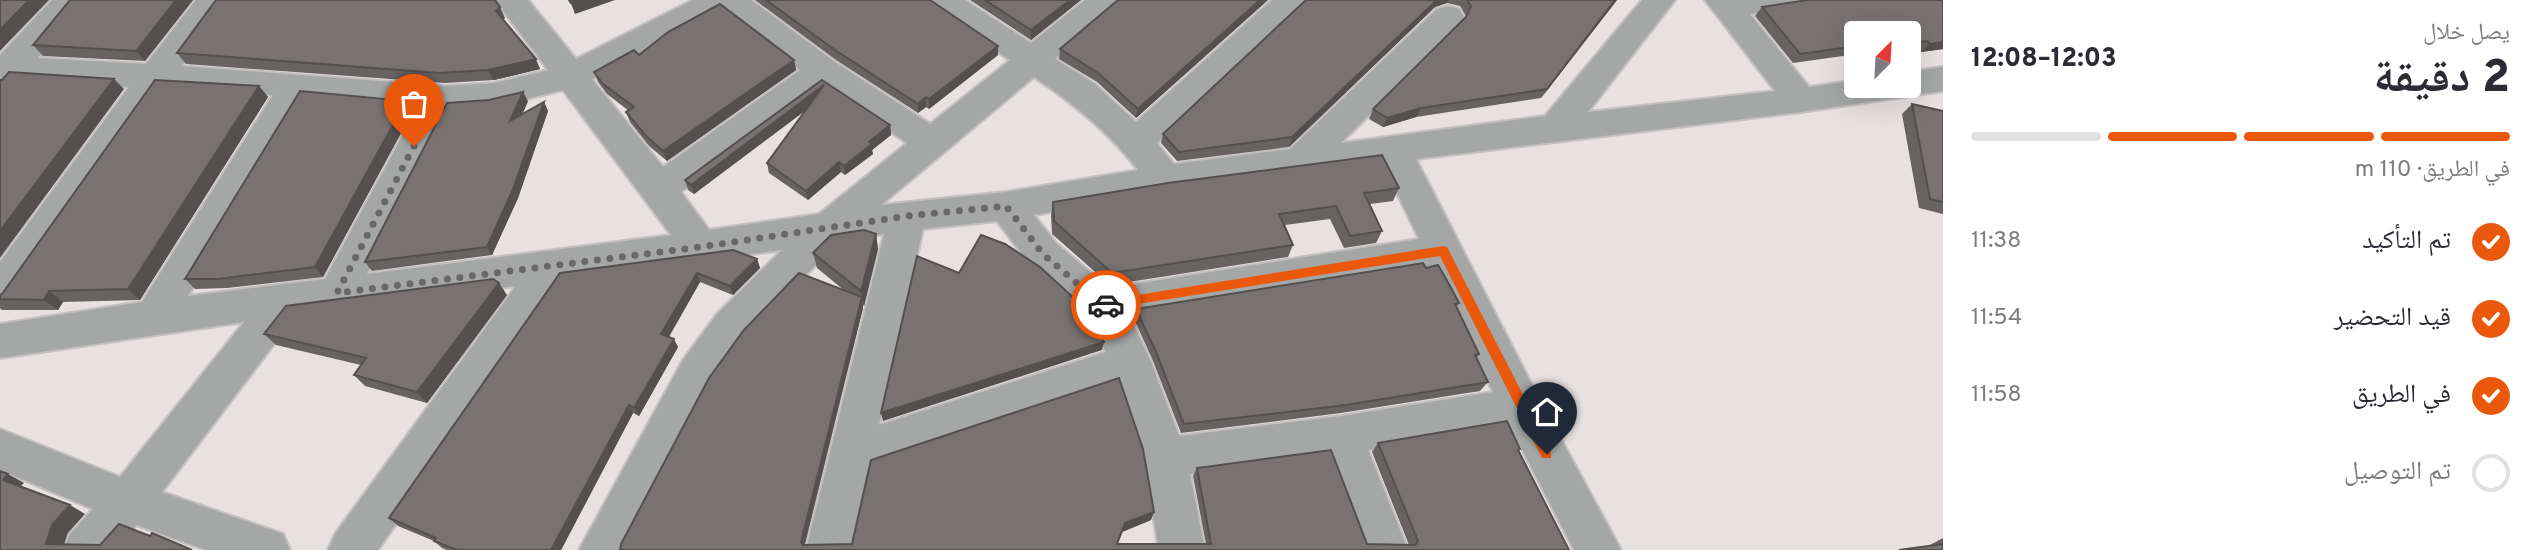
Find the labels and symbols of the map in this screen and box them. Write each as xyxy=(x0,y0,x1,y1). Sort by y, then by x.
north arrow xyxy=(1844,21,1922,98)
pin xyxy=(384,74,444,146)
courier xyxy=(1071,270,1141,340)
pin xyxy=(1517,382,1577,454)

